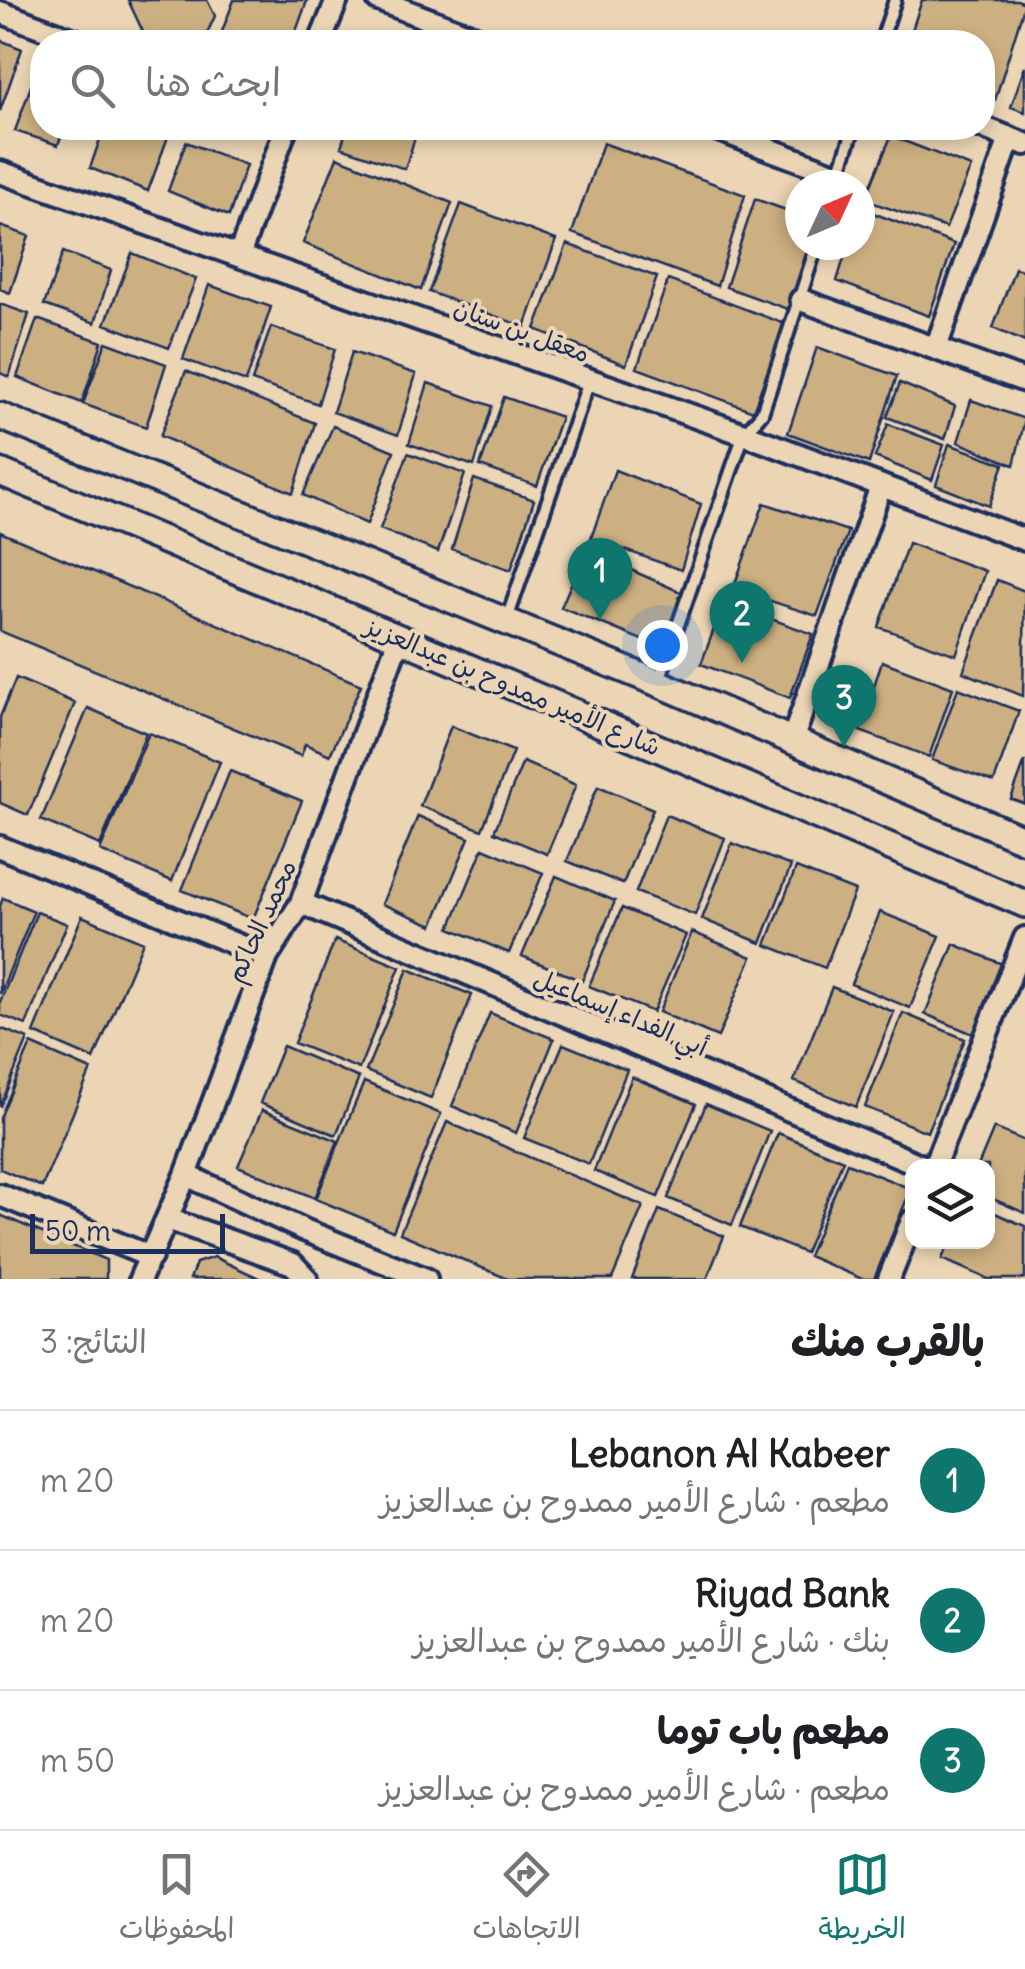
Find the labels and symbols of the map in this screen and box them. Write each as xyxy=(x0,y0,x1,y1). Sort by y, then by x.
north arrow xyxy=(785,170,875,260)
street label: معقل بن سنان xyxy=(450,291,594,369)
pin: 1 xyxy=(568,538,632,620)
pin: 2 xyxy=(710,580,774,663)
street label: شارع الأمير ممدوح بن عبدالعزيز xyxy=(358,607,666,765)
your location xyxy=(637,620,688,671)
pin: 3 xyxy=(812,664,876,747)
street label: محمد الحاكم xyxy=(219,854,306,989)
street label: أبي الفداء إسماعيل xyxy=(527,961,713,1069)
scale bar xyxy=(30,1209,225,1254)

